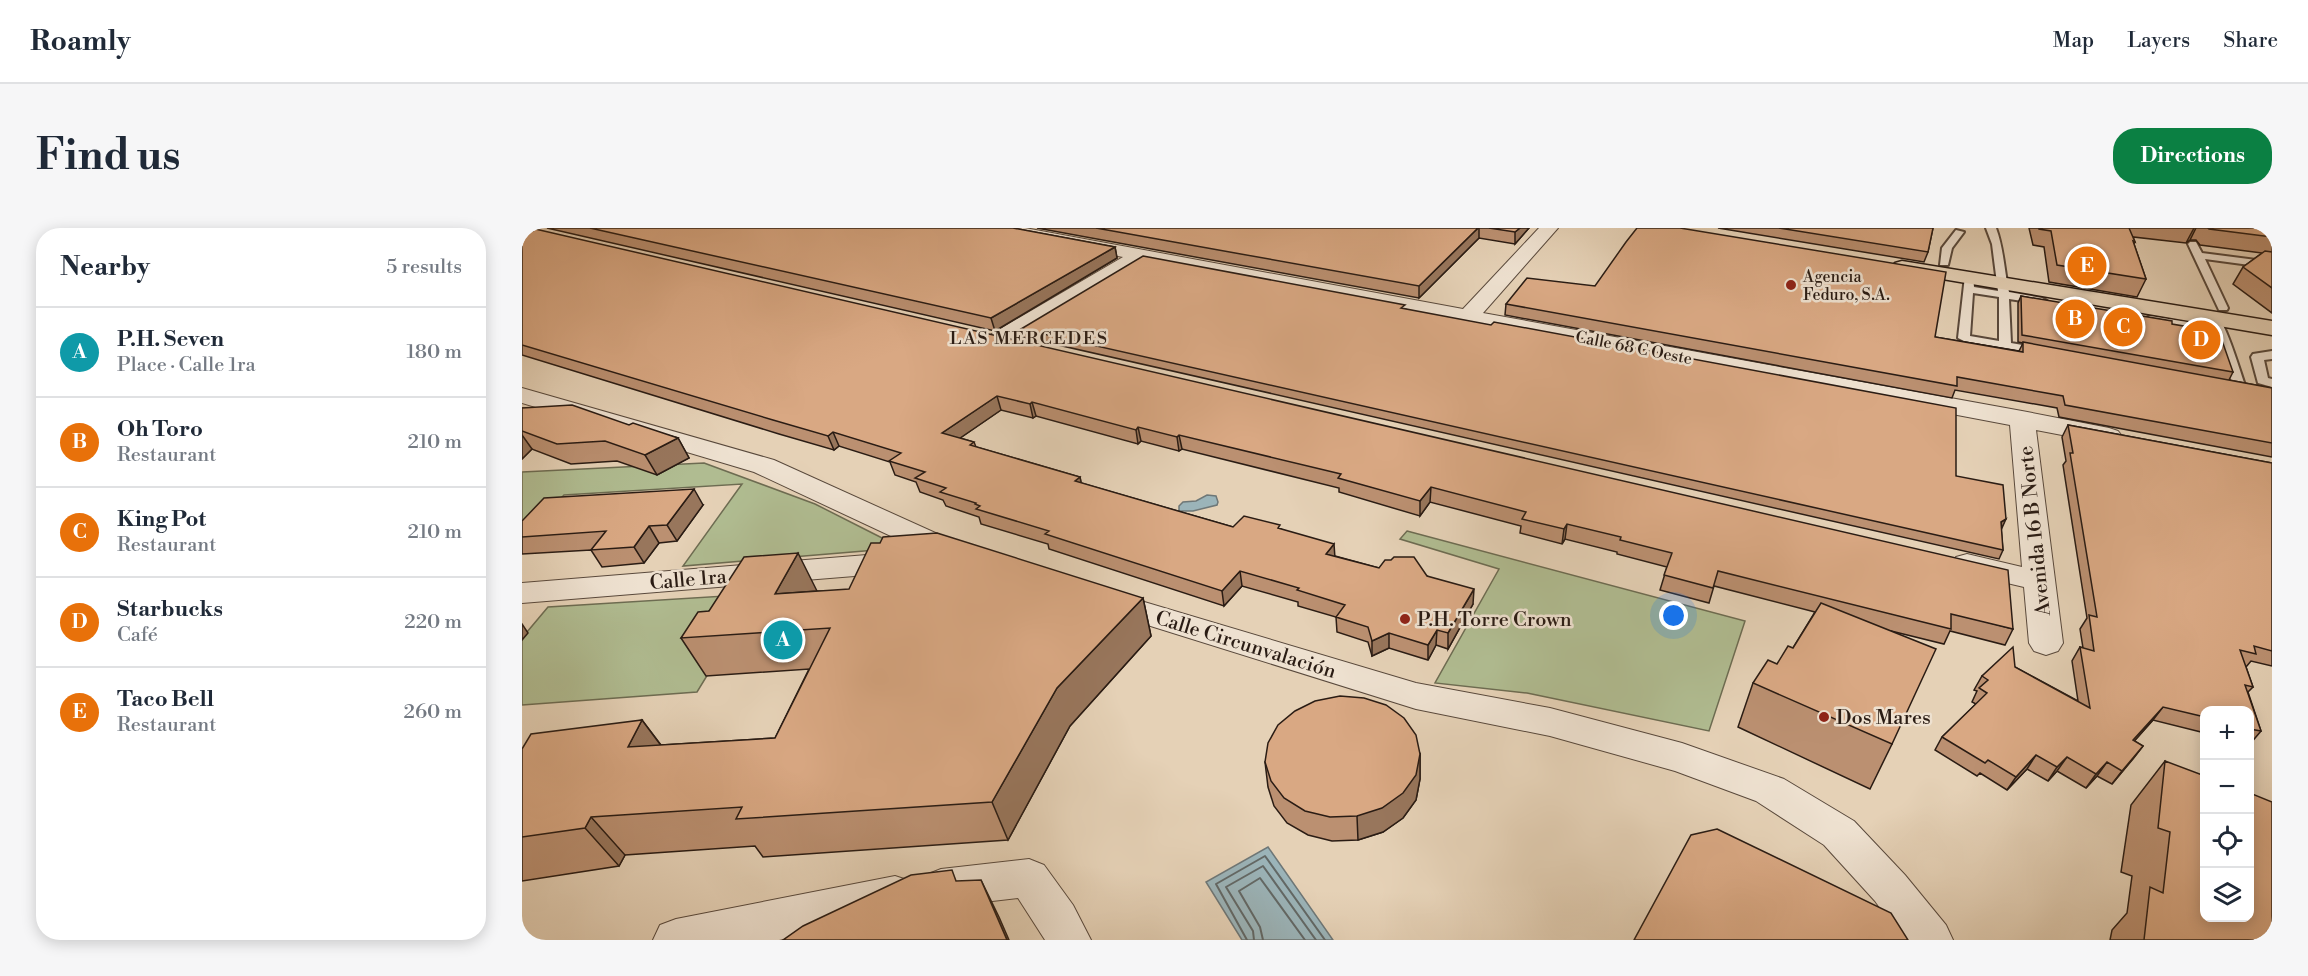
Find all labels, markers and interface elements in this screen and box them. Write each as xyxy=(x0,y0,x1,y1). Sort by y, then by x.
text: Roamly xyxy=(30,24,131,59)
text: Map xyxy=(2053,28,2094,54)
text: Layers xyxy=(2127,28,2190,54)
text: Share xyxy=(2223,28,2278,54)
button: Directions xyxy=(2113,128,2272,184)
text: Find us xyxy=(36,130,180,183)
pin: E xyxy=(2068,243,2106,288)
text: Nearby xyxy=(60,251,150,283)
text: 5 results xyxy=(386,255,462,280)
place label: Agencia Feduro, S.A. xyxy=(1802,267,1890,305)
marker: Agencia Feduro, S.A. xyxy=(1784,278,1798,292)
pin: B xyxy=(2056,296,2094,341)
pin: C xyxy=(2104,304,2142,350)
pin: D xyxy=(2182,318,2220,362)
text: P.H. Seven xyxy=(117,326,224,353)
district label: LAS MERCEDES xyxy=(949,327,1109,350)
street label: Calle 68 C Oeste xyxy=(1574,327,1694,369)
text: A xyxy=(72,340,87,365)
text: 180 m xyxy=(407,340,462,365)
text: Place · Calle 1ra xyxy=(117,353,256,378)
text: Oh Toro xyxy=(117,416,203,443)
text: B xyxy=(72,430,87,455)
text: 210 m xyxy=(407,430,462,455)
text: Restaurant xyxy=(117,443,216,468)
street label: Avenida 16 B Norte xyxy=(2014,444,2057,618)
text: King Pot xyxy=(117,506,206,533)
text: C xyxy=(72,520,87,545)
text: 210 m xyxy=(407,520,462,545)
text: Restaurant xyxy=(117,533,216,558)
street label: Calle 1ra xyxy=(649,565,729,596)
text: Starbucks xyxy=(117,596,223,623)
your location xyxy=(1659,601,1688,630)
street label: Calle Circunvalación xyxy=(1152,606,1339,685)
place label: P.H. Torre Crown xyxy=(1417,608,1572,633)
text: D xyxy=(72,610,87,635)
text: 220 m xyxy=(404,610,462,635)
marker: P.H. Torre Crown xyxy=(1398,612,1412,626)
pin: A xyxy=(764,618,802,662)
text: Café xyxy=(117,623,158,648)
text: Taco Bell xyxy=(117,686,214,713)
text: E xyxy=(73,700,86,725)
text: 260 m xyxy=(404,700,462,725)
place label: Dos Mares xyxy=(1836,706,1931,731)
map controls xyxy=(2200,706,2254,922)
button: + xyxy=(2200,706,2254,760)
marker: Dos Mares xyxy=(1817,710,1831,724)
text: Restaurant xyxy=(117,713,216,738)
button: − xyxy=(2200,760,2254,814)
button: locate xyxy=(2200,814,2254,868)
button: layers xyxy=(2200,868,2254,922)

